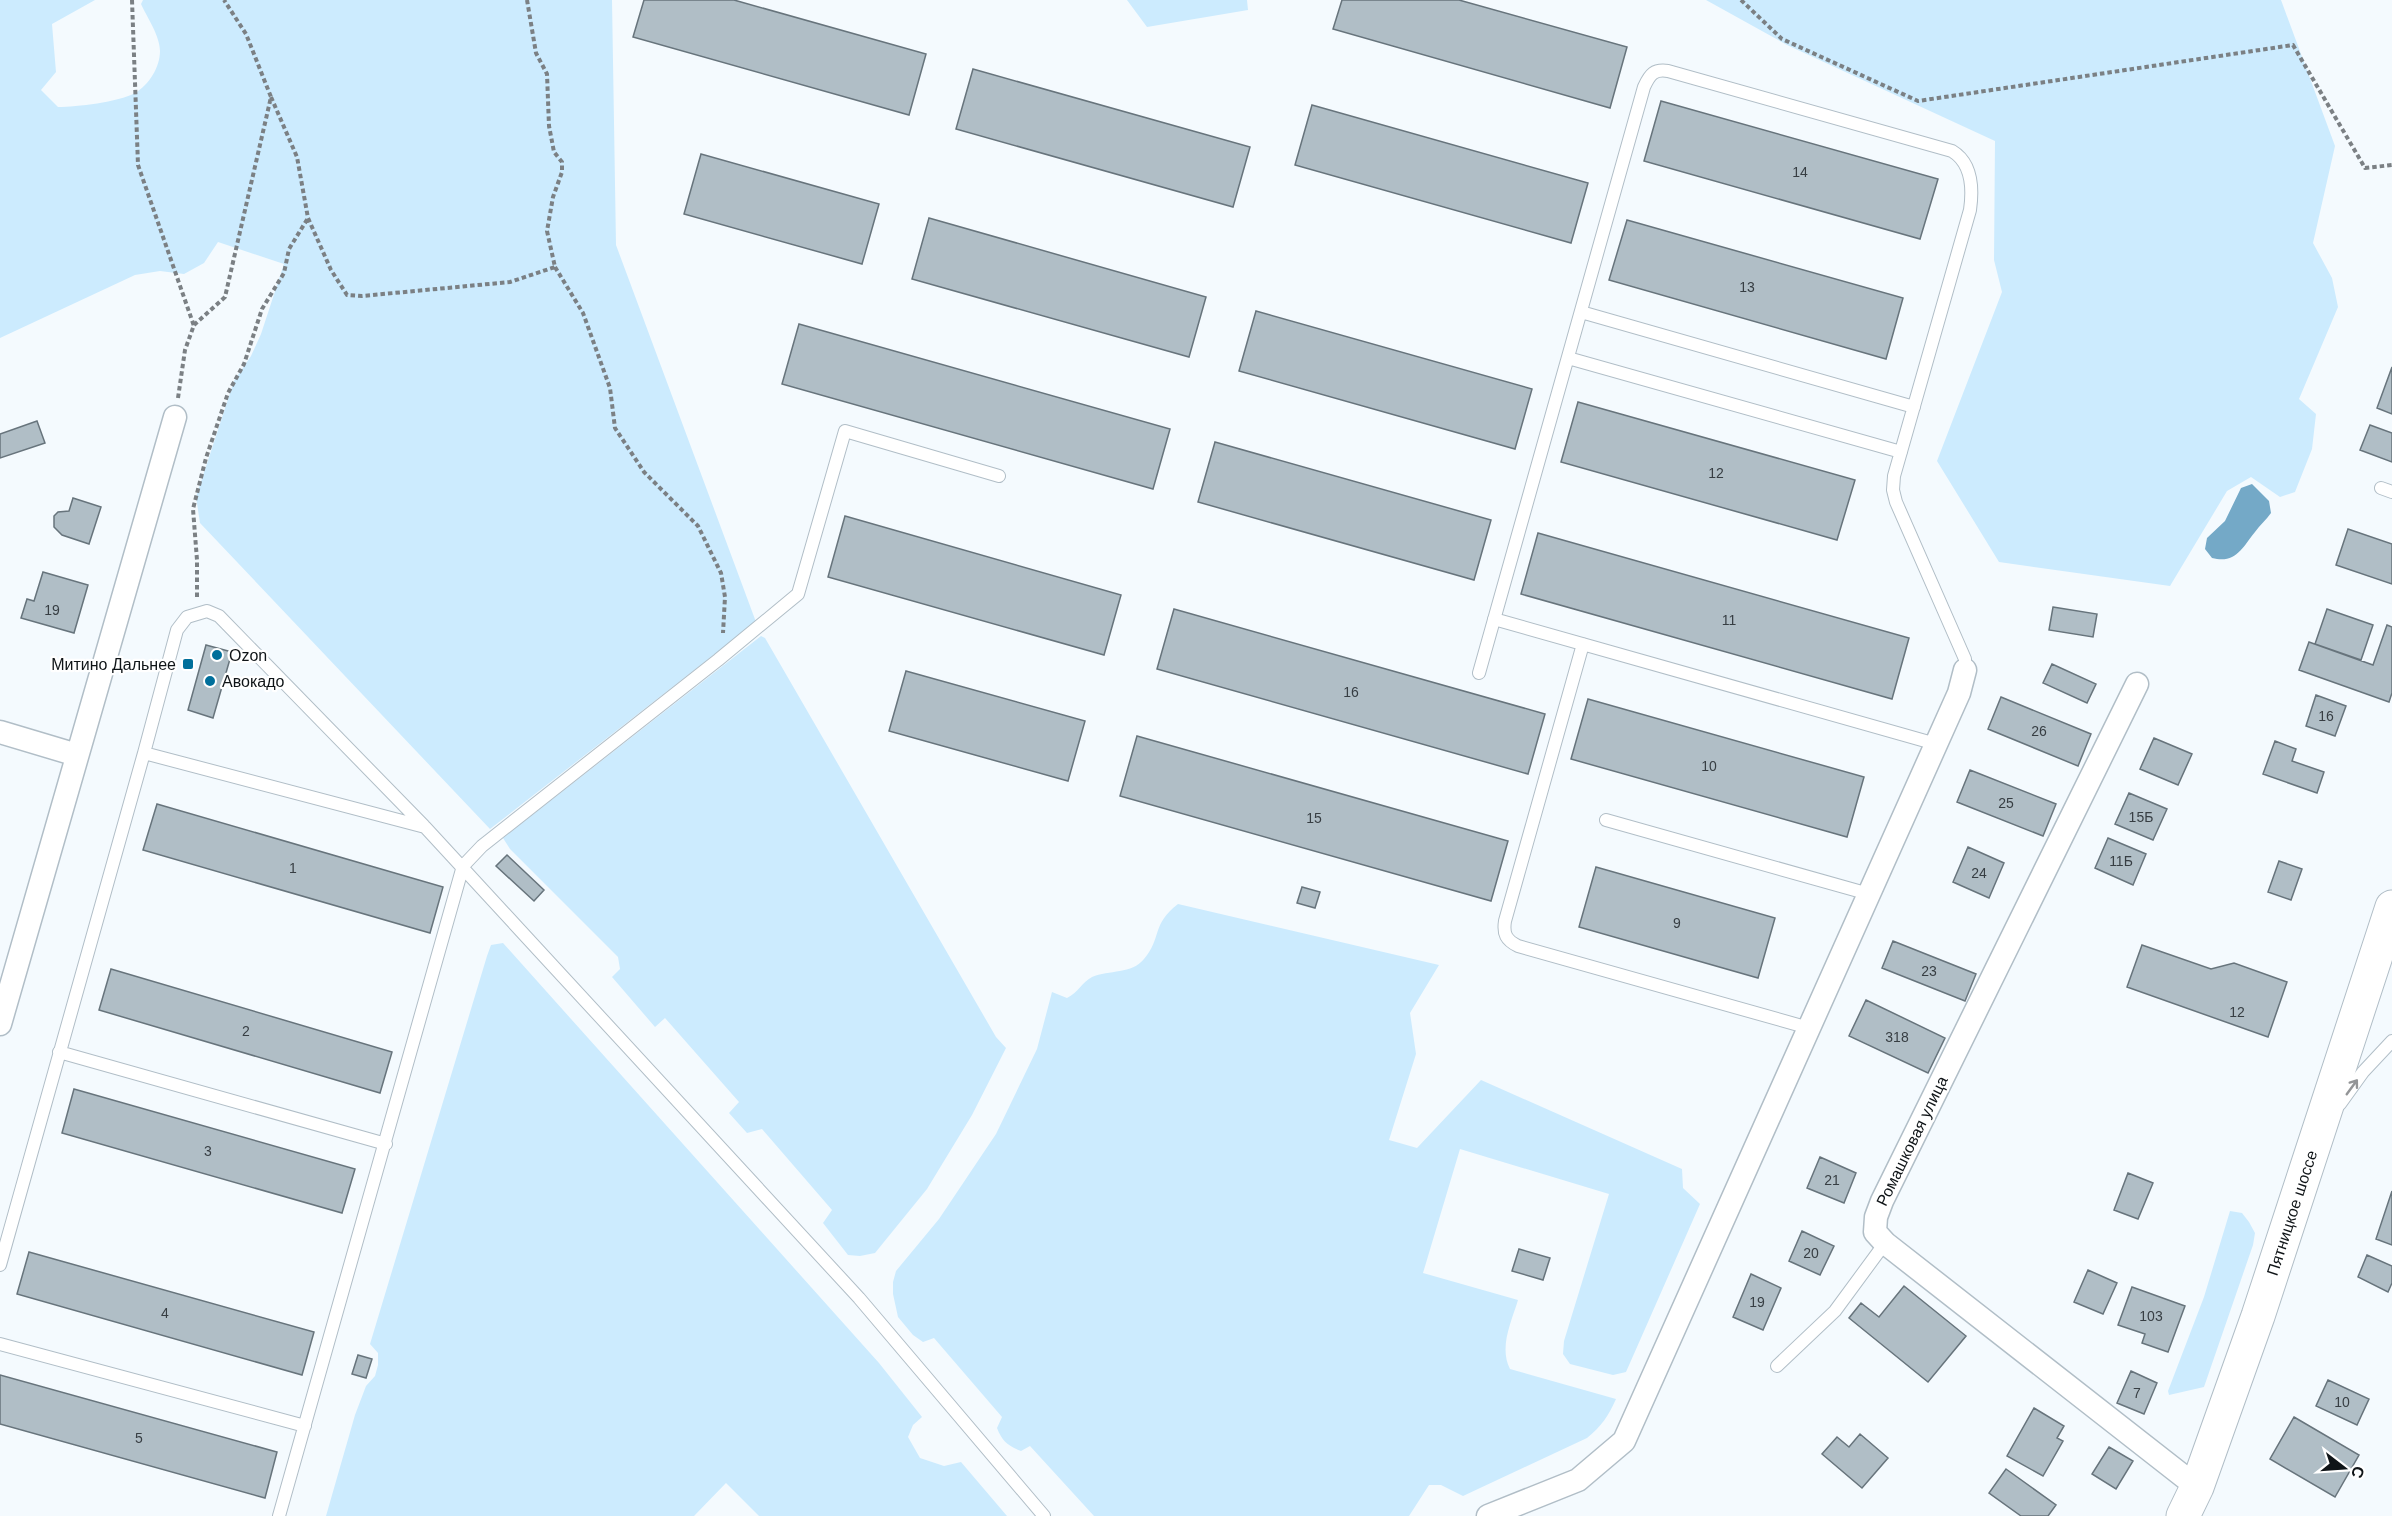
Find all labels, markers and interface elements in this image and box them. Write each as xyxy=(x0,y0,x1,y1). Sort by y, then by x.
house number: 14 xyxy=(1792,164,1808,180)
house number: 13 xyxy=(1739,279,1755,295)
house number: 12 xyxy=(1708,465,1724,481)
house number: 19 xyxy=(44,602,60,618)
house number: 11 xyxy=(1722,612,1736,628)
place label: Ozon xyxy=(229,647,267,664)
marker: Ozon xyxy=(210,648,224,662)
place label: Митино Дальнее xyxy=(51,656,176,673)
marker: Митино Дальнее xyxy=(181,657,195,671)
place label: Авокадо xyxy=(222,673,284,690)
marker: Авокадо xyxy=(203,674,217,688)
house number: 16 xyxy=(1343,684,1359,700)
house number: 16 xyxy=(2318,708,2334,724)
house number: 26 xyxy=(2031,723,2047,739)
house number: 10 xyxy=(1701,758,1717,774)
house number: 25 xyxy=(1998,795,2014,811)
house number: 15Б xyxy=(2129,809,2153,825)
house number: 15 xyxy=(1306,810,1322,826)
house number: 11Б xyxy=(2109,853,2133,869)
house number: 1 xyxy=(289,860,297,876)
house number: 24 xyxy=(1971,865,1987,881)
house number: 9 xyxy=(1673,915,1681,931)
house number: 23 xyxy=(1921,963,1937,979)
house number: 12 xyxy=(2229,1004,2245,1020)
house number: 2 xyxy=(242,1023,250,1039)
house number: 318 xyxy=(1885,1029,1909,1045)
street label: Ромашковая улица xyxy=(1873,1073,1951,1209)
one-way arrow xyxy=(2346,1079,2358,1095)
house number: 3 xyxy=(204,1143,212,1159)
street label: Пятницкое шоссе xyxy=(2264,1148,2320,1278)
house number: 21 xyxy=(1824,1172,1840,1188)
house number: 20 xyxy=(1803,1245,1819,1261)
house number: 19 xyxy=(1749,1294,1765,1310)
house number: 4 xyxy=(161,1305,169,1321)
house number: 103 xyxy=(2139,1308,2163,1324)
house number: 7 xyxy=(2133,1385,2141,1401)
house number: 10 xyxy=(2334,1394,2350,1410)
house number: 5 xyxy=(135,1430,143,1446)
north arrow xyxy=(2314,1438,2374,1498)
text: С xyxy=(2348,1464,2368,1481)

